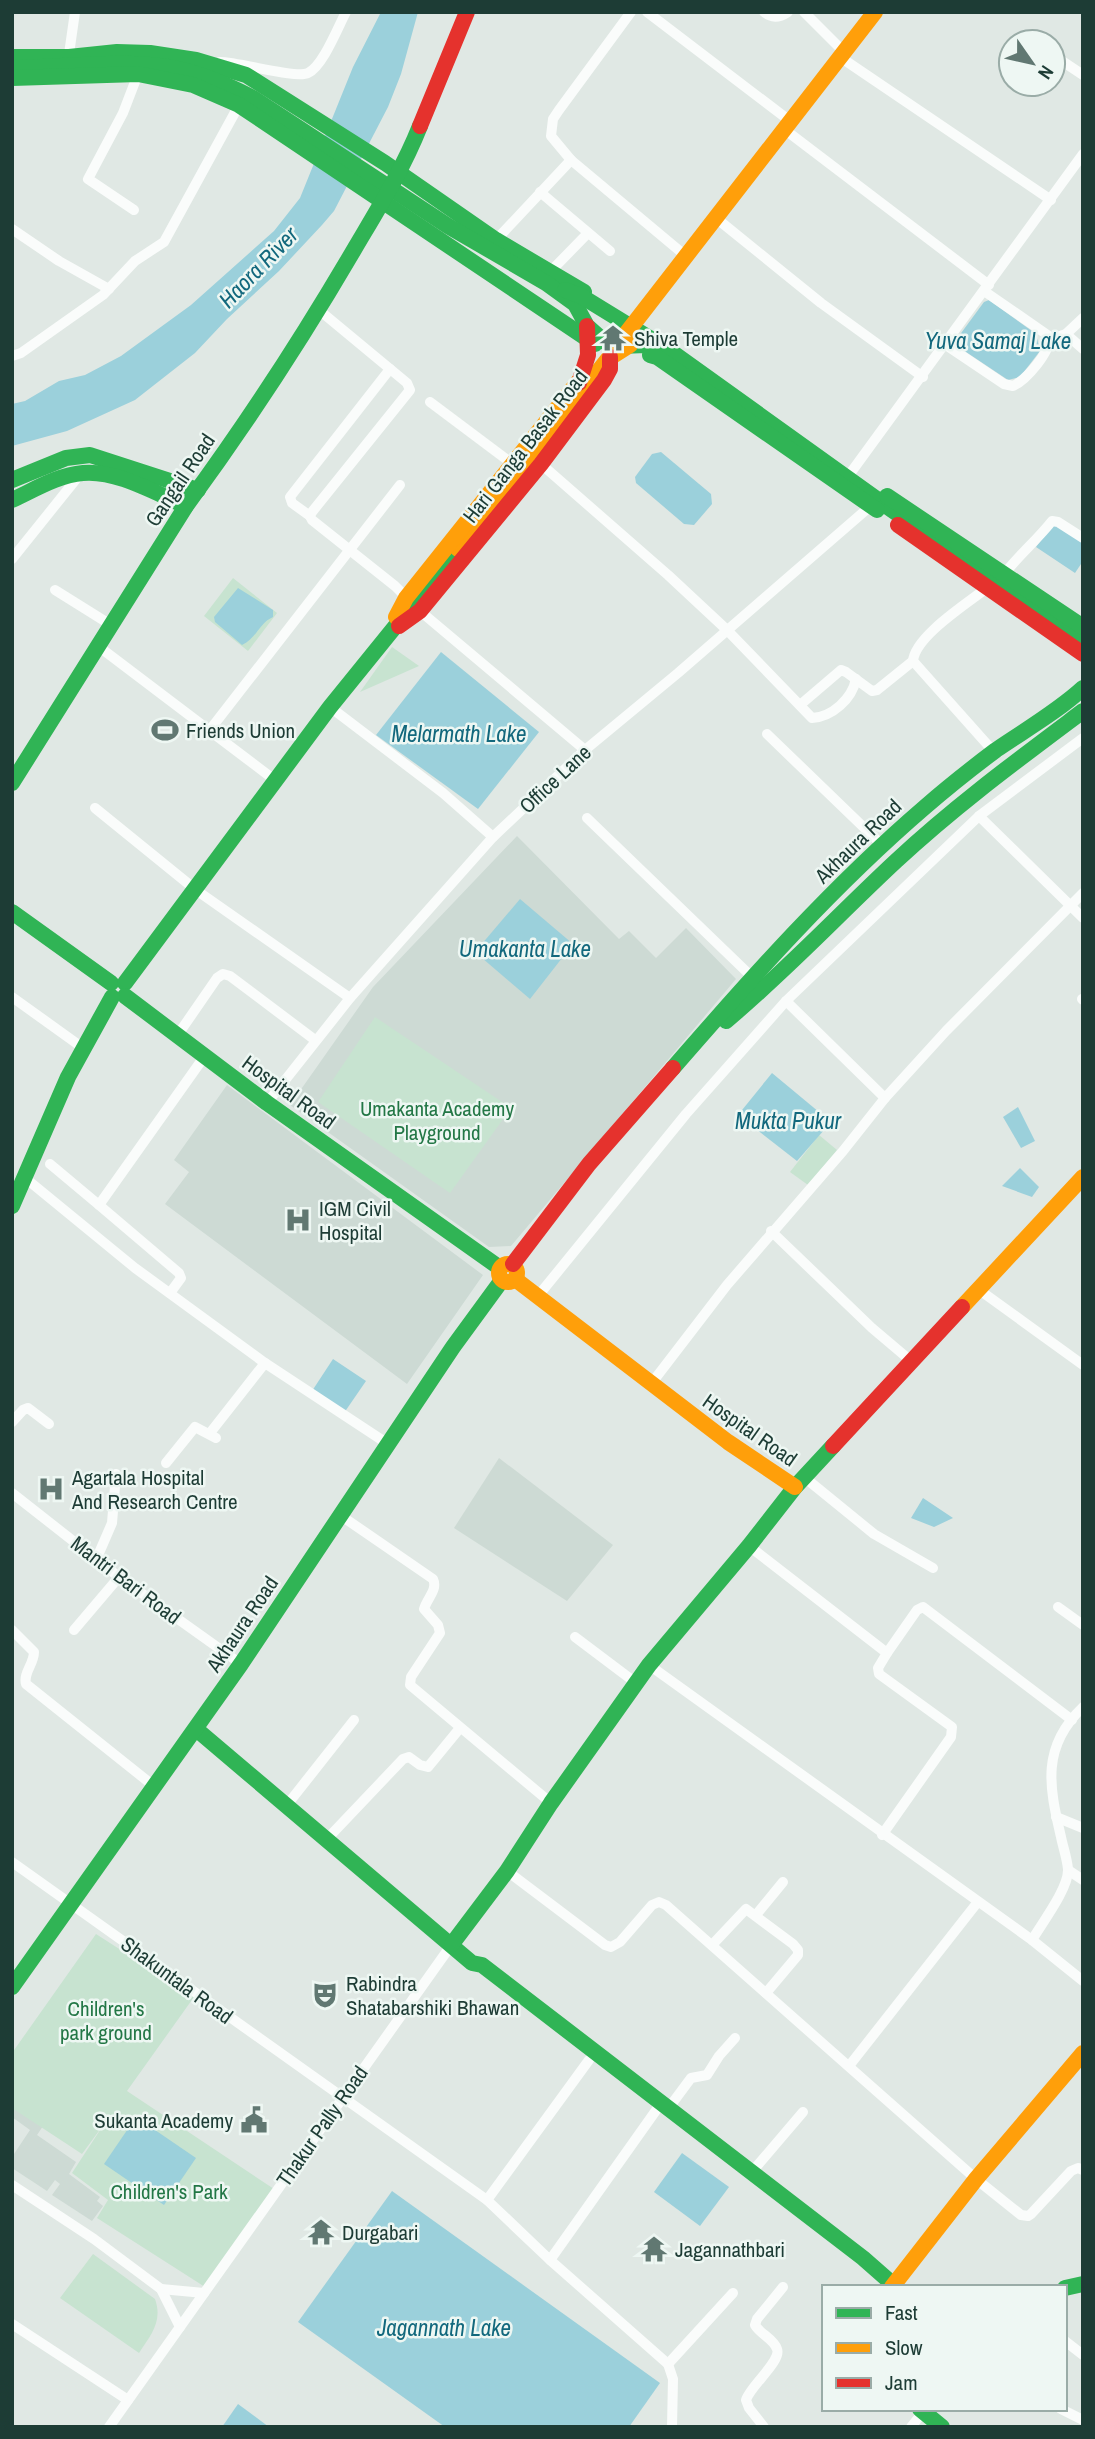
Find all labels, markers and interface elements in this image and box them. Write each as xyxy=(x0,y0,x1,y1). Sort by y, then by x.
north arrow xyxy=(997,28,1067,98)
text: N xyxy=(1032,61,1060,84)
water label: Haora River xyxy=(212,219,305,314)
temple icon: Shiva Temple xyxy=(598,323,628,353)
place label: Shiva Temple xyxy=(634,324,738,353)
water label: Yuva Samaj Lake xyxy=(925,325,1071,356)
street label: Hari Ganga Basak Road xyxy=(456,363,594,529)
street label: Gangail Road xyxy=(138,428,222,532)
sports icon: Friends Union xyxy=(150,715,180,745)
place label: Friends Union xyxy=(186,716,295,745)
water label: Melarmath Lake xyxy=(391,718,527,749)
street label: Office Lane xyxy=(513,738,597,820)
street label: Akhaura Road xyxy=(808,792,908,890)
water label: Umakanta Lake xyxy=(459,933,591,964)
street label: Hospital Road xyxy=(236,1048,342,1136)
park label: Umakanta Academy Playground xyxy=(360,1094,514,1147)
water label: Mukta Pukur xyxy=(735,1105,842,1136)
place label: IGM Civil Hospital xyxy=(319,1194,391,1247)
hospital icon: IGM Civil Hospital xyxy=(283,1205,313,1235)
street label: Hospital Road xyxy=(697,1387,803,1473)
place label: Agartala Hospital And Research Centre xyxy=(71,1463,238,1516)
hospital icon: Agartala Hospital And Research Centre xyxy=(36,1474,66,1504)
street label: Mantri Bari Road xyxy=(65,1529,187,1631)
street label: Akhaura Road xyxy=(199,1570,285,1679)
street label: Shakuntala Road xyxy=(115,1929,239,2031)
place label: Rabindra Shatabarshiki Bhawan xyxy=(346,1969,519,2022)
theatre icon: Rabindra Shatabarshiki Bhawan xyxy=(310,1980,340,2010)
park label: Children's park ground xyxy=(60,1994,152,2047)
street label: Thakur Pally Road xyxy=(269,2060,375,2192)
public building icon: Sukanta Academy xyxy=(239,2105,269,2135)
place label: Sukanta Academy xyxy=(94,2106,233,2135)
park label: Children's Park xyxy=(110,2177,228,2206)
temple icon: Durgabari xyxy=(306,2217,336,2247)
place label: Durgabari xyxy=(342,2218,419,2247)
temple icon: Jagannathbari xyxy=(639,2234,669,2264)
place label: Jagannathbari xyxy=(675,2235,785,2264)
legend xyxy=(822,2285,1067,2411)
text: Fast xyxy=(885,2298,918,2327)
water label: Jagannath Lake xyxy=(376,2312,511,2343)
text: Slow xyxy=(885,2333,923,2362)
text: Jam xyxy=(885,2368,918,2397)

